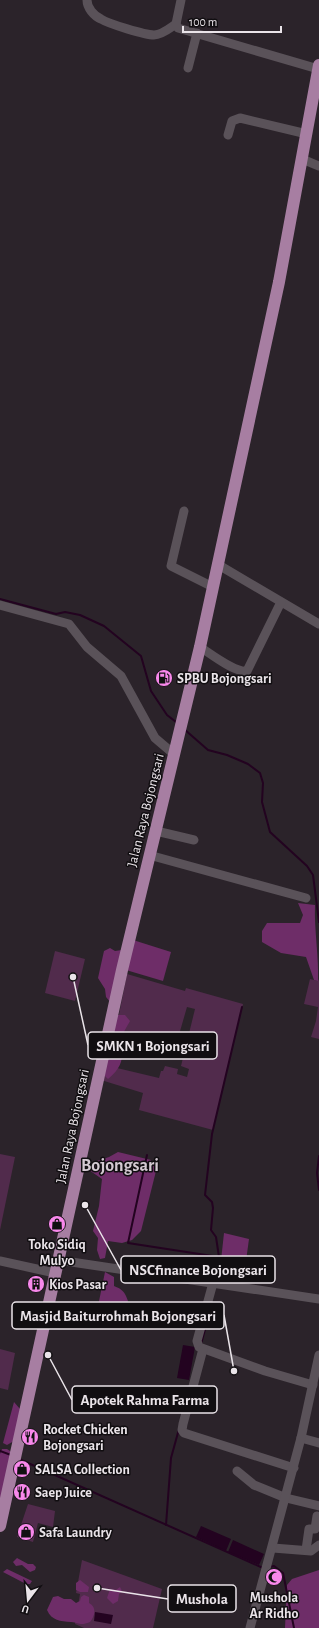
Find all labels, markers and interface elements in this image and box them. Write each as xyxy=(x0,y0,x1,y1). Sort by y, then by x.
scale bar xyxy=(183,8,281,34)
text: 100 m xyxy=(189,16,217,28)
fuel station icon: SPBU Bojongsari xyxy=(154,668,174,688)
place label: SPBU Bojongsari xyxy=(177,672,272,686)
street label: Jalan Raya Bojongsari xyxy=(125,752,167,868)
callout: SMKN 1 Bojongsari xyxy=(88,1032,217,1059)
text: SMKN 1 Bojongsari xyxy=(96,1039,210,1054)
street label: Jalan Raya Bojongsari xyxy=(54,1068,92,1185)
district label: Bojongsari xyxy=(81,1157,159,1175)
shop icon: Toko Sidiq Mulyo xyxy=(47,1214,67,1234)
place label: Toko Sidiq Mulyo xyxy=(28,1238,86,1268)
callout: NSCfinance Bojongsari xyxy=(121,1256,275,1283)
text: NSCfinance Bojongsari xyxy=(129,1263,267,1278)
building icon: Kios Pasar xyxy=(26,1274,46,1294)
place label: Kios Pasar xyxy=(49,1278,106,1292)
callout: Masjid Baiturrohmah Bojongsari xyxy=(12,1302,224,1329)
text: Masjid Baiturrohmah Bojongsari xyxy=(20,1309,216,1324)
callout: Apotek Rahma Farma xyxy=(72,1386,217,1413)
text: Apotek Rahma Farma xyxy=(80,1393,210,1408)
place label: Rocket Chicken Bojongsari xyxy=(43,1423,128,1453)
restaurant icon: Rocket Chicken Bojongsari xyxy=(20,1427,40,1447)
shop icon: SALSA Collection xyxy=(12,1459,32,1479)
place label: SALSA Collection xyxy=(35,1463,130,1477)
restaurant icon: Saep Juice xyxy=(12,1482,32,1502)
place label: Saep Juice xyxy=(35,1486,92,1500)
shop icon: Safa Laundry xyxy=(16,1522,36,1542)
place label: Safa Laundry xyxy=(39,1526,112,1540)
mosque icon: Mushola Ar Ridho xyxy=(264,1567,284,1587)
north arrow xyxy=(8,1580,48,1620)
callout: Mushola xyxy=(168,1585,236,1612)
place label: Mushola Ar Ridho xyxy=(250,1591,299,1621)
text: Mushola xyxy=(176,1592,228,1607)
text: U xyxy=(20,1603,30,1615)

